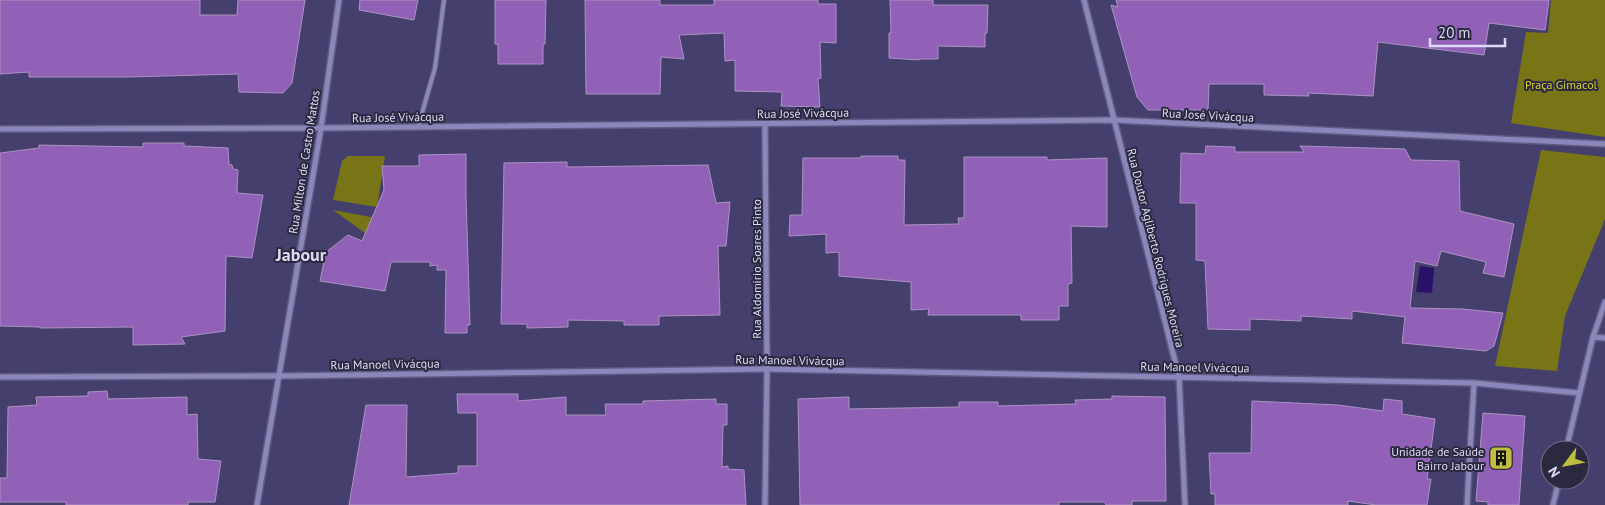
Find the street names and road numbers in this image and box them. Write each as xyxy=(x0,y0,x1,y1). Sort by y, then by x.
street label: Rua Milton de Castro Mattos xyxy=(285,89,323,235)
street label: Rua José Vivácqua xyxy=(757,105,849,121)
street label: Rua José Vivácqua xyxy=(1161,105,1255,125)
street label: Rua José Vivácqua xyxy=(352,109,444,125)
street label: Rua Doutor Agliberto Rodrigues Moreira xyxy=(1124,147,1188,349)
street label: Rua Aldomirio Soares Pinto xyxy=(749,199,764,339)
street label: Rua Manoel Vivácqua xyxy=(735,352,845,368)
street label: Rua Manoel Vivácqua xyxy=(330,356,440,372)
street label: Rua Manoel Vivácqua xyxy=(1140,359,1250,375)

